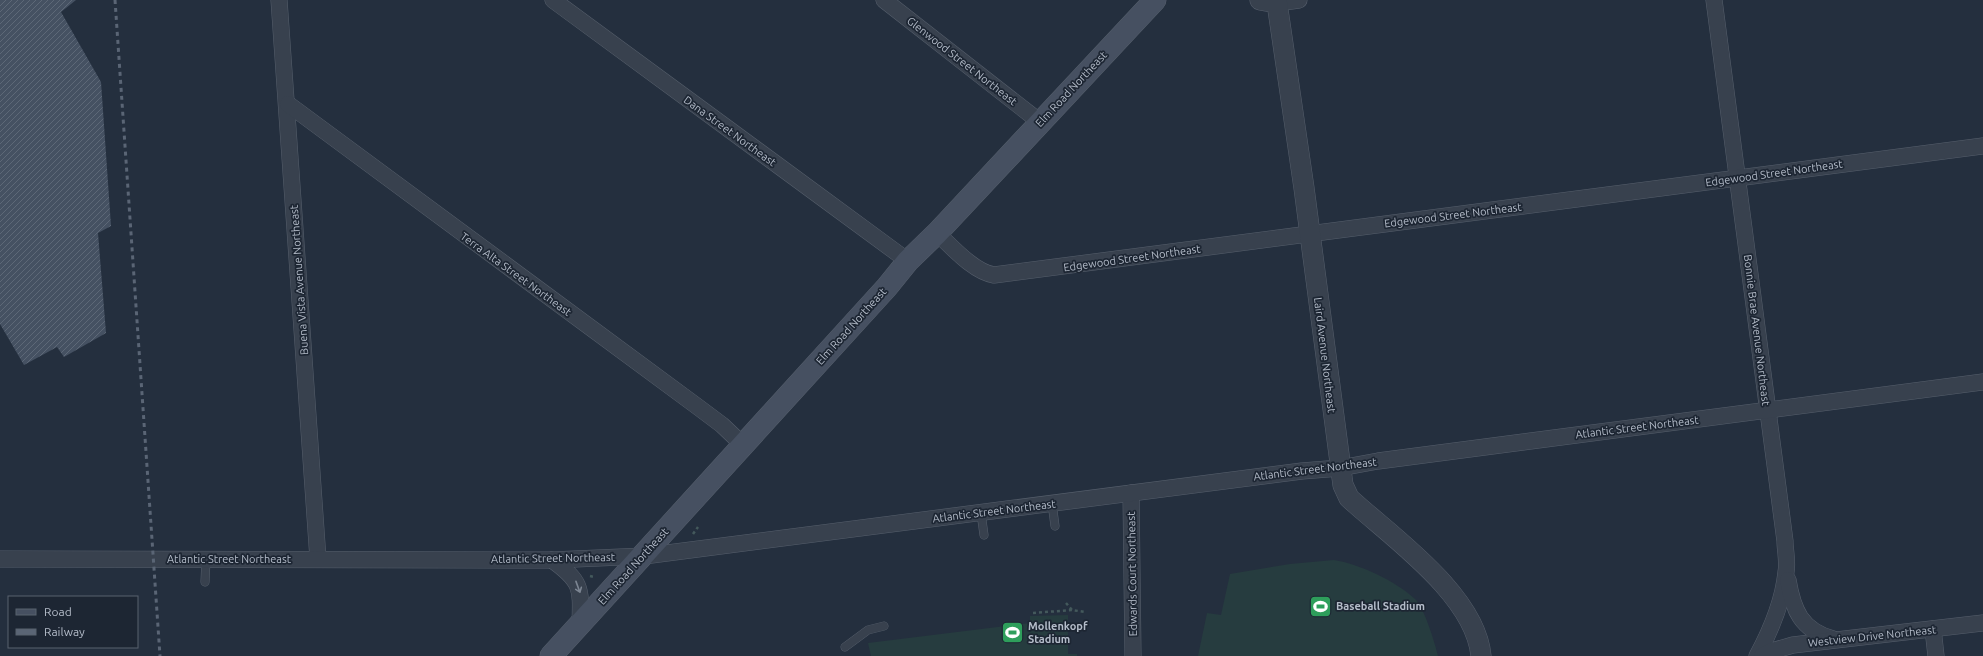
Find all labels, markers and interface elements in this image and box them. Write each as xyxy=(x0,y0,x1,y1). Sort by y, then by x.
street label: Glenwood Street Northeast xyxy=(905,14,1020,108)
street label: Elm Road Northeast xyxy=(1033,48,1110,129)
street label: Dana Street Northeast xyxy=(682,94,779,169)
street label: Edgewood Street Northeast xyxy=(1705,157,1844,189)
street label: Edgewood Street Northeast xyxy=(1384,201,1523,229)
street label: Buena Vista Avenue Northeast xyxy=(288,204,310,355)
street label: Terra Alta Street Northeast xyxy=(458,230,574,319)
street label: Edgewood Street Northeast xyxy=(1063,242,1202,274)
street label: Bonnie Brae Avenue Northeast xyxy=(1742,254,1772,407)
street label: Elm Road Northeast xyxy=(813,285,889,367)
street label: Laird Avenue Northeast xyxy=(1312,296,1338,414)
street label: Atlantic Street Northeast xyxy=(1575,413,1700,441)
street label: Atlantic Street Northeast xyxy=(1253,455,1378,483)
street label: Atlantic Street Northeast xyxy=(932,497,1057,525)
street label: Edwards Court Northeast xyxy=(1125,511,1139,637)
street label: Elm Road Northeast xyxy=(595,525,671,607)
street label: Atlantic Street Northeast xyxy=(491,551,616,565)
street label: Atlantic Street Northeast xyxy=(167,553,292,565)
one-way arrow xyxy=(575,580,583,592)
sports icon: Baseball Stadium xyxy=(1308,593,1334,619)
legend xyxy=(8,596,138,648)
place label: Baseball Stadium xyxy=(1336,600,1425,612)
text: Road xyxy=(44,605,72,618)
sports icon: Mollenkopf Stadium xyxy=(999,619,1025,645)
place label: Mollenkopf Stadium xyxy=(1028,620,1088,645)
street label: Westview Drive Northeast xyxy=(1807,623,1937,649)
text: Railway xyxy=(44,625,85,638)

